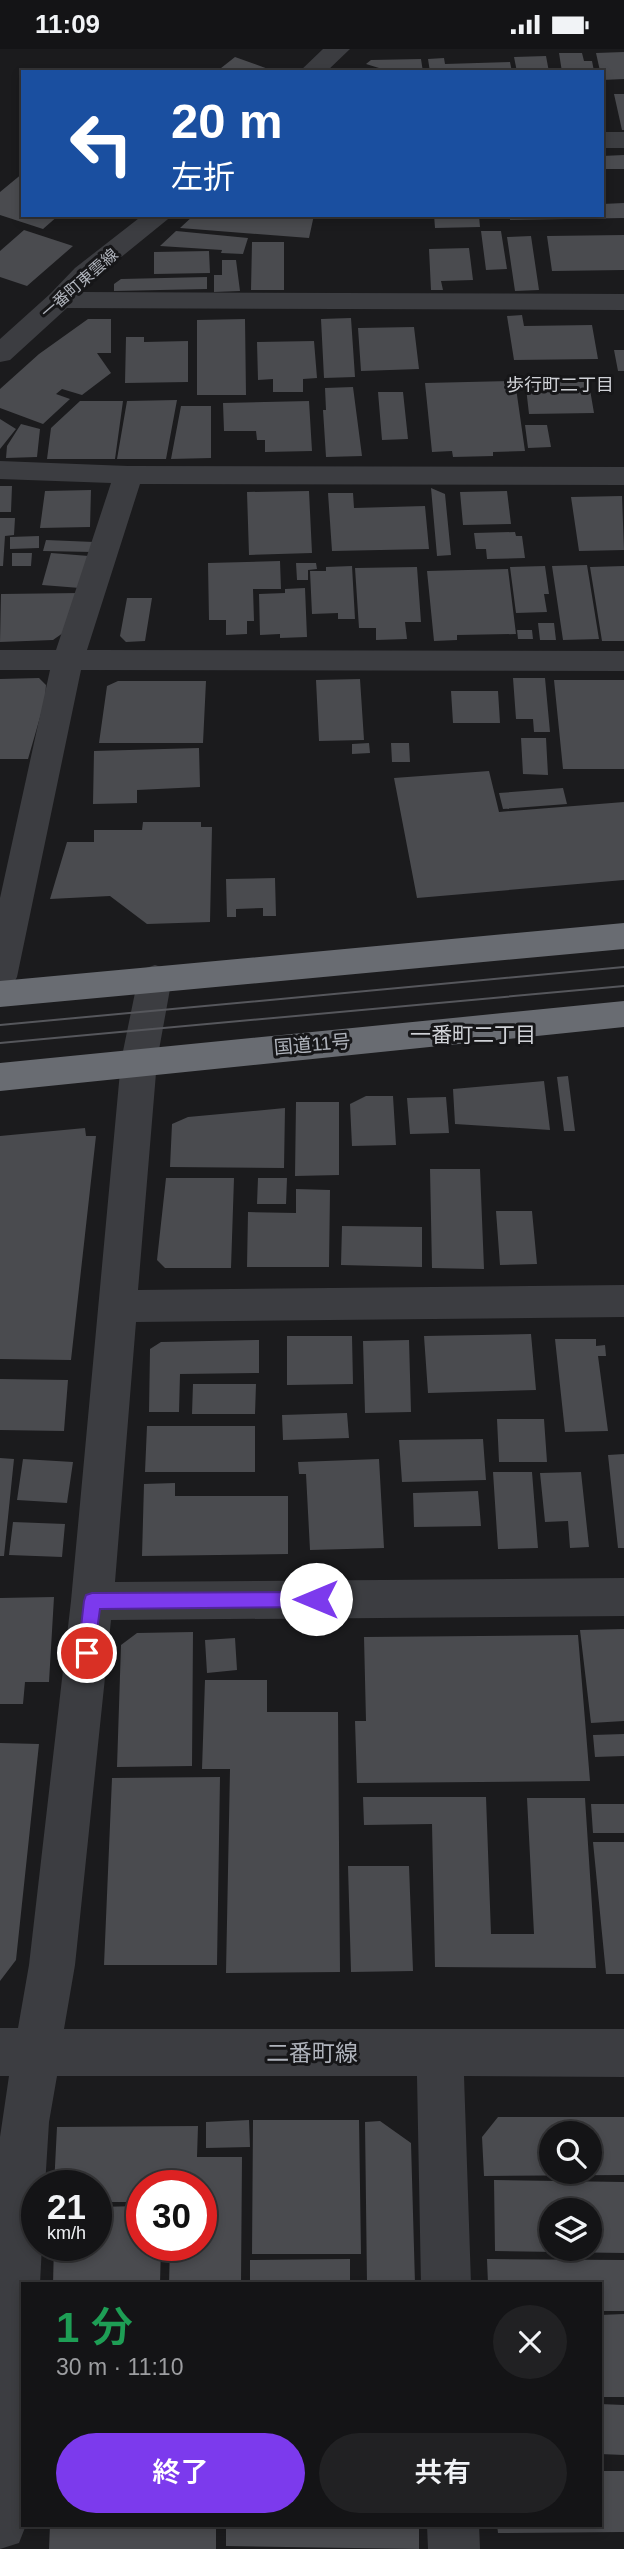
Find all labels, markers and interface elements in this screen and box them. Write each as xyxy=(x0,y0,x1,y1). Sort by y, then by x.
text: 11:09 xyxy=(35,9,100,39)
text: 20 m xyxy=(171,94,283,148)
icon: left xyxy=(56,98,147,189)
text: 左折 xyxy=(171,159,235,195)
street label: 一番町東雲線 xyxy=(38,245,121,321)
district label: 歩行町二丁目 xyxy=(506,375,614,395)
district label: 一番町二丁目 xyxy=(410,1023,536,1046)
street label: 国道11号 xyxy=(273,1031,351,1058)
position arrow xyxy=(279,1562,353,1636)
pin xyxy=(57,1623,117,1683)
icon: arrive xyxy=(68,1634,106,1672)
street label: 二番町線 xyxy=(266,2040,358,2066)
map controls xyxy=(539,2121,602,2261)
button: search xyxy=(539,2121,602,2184)
speed limit sign: 30 xyxy=(126,2170,217,2261)
text: 21 xyxy=(47,2187,86,2226)
button: layers xyxy=(539,2198,602,2261)
text: km/h xyxy=(47,2223,86,2243)
text: 1 分 xyxy=(56,2304,133,2351)
button: close xyxy=(493,2305,567,2379)
text: 30 m · 11:10 xyxy=(56,2354,183,2380)
button: 終了 xyxy=(56,2433,305,2513)
button: 共有 xyxy=(319,2433,567,2513)

